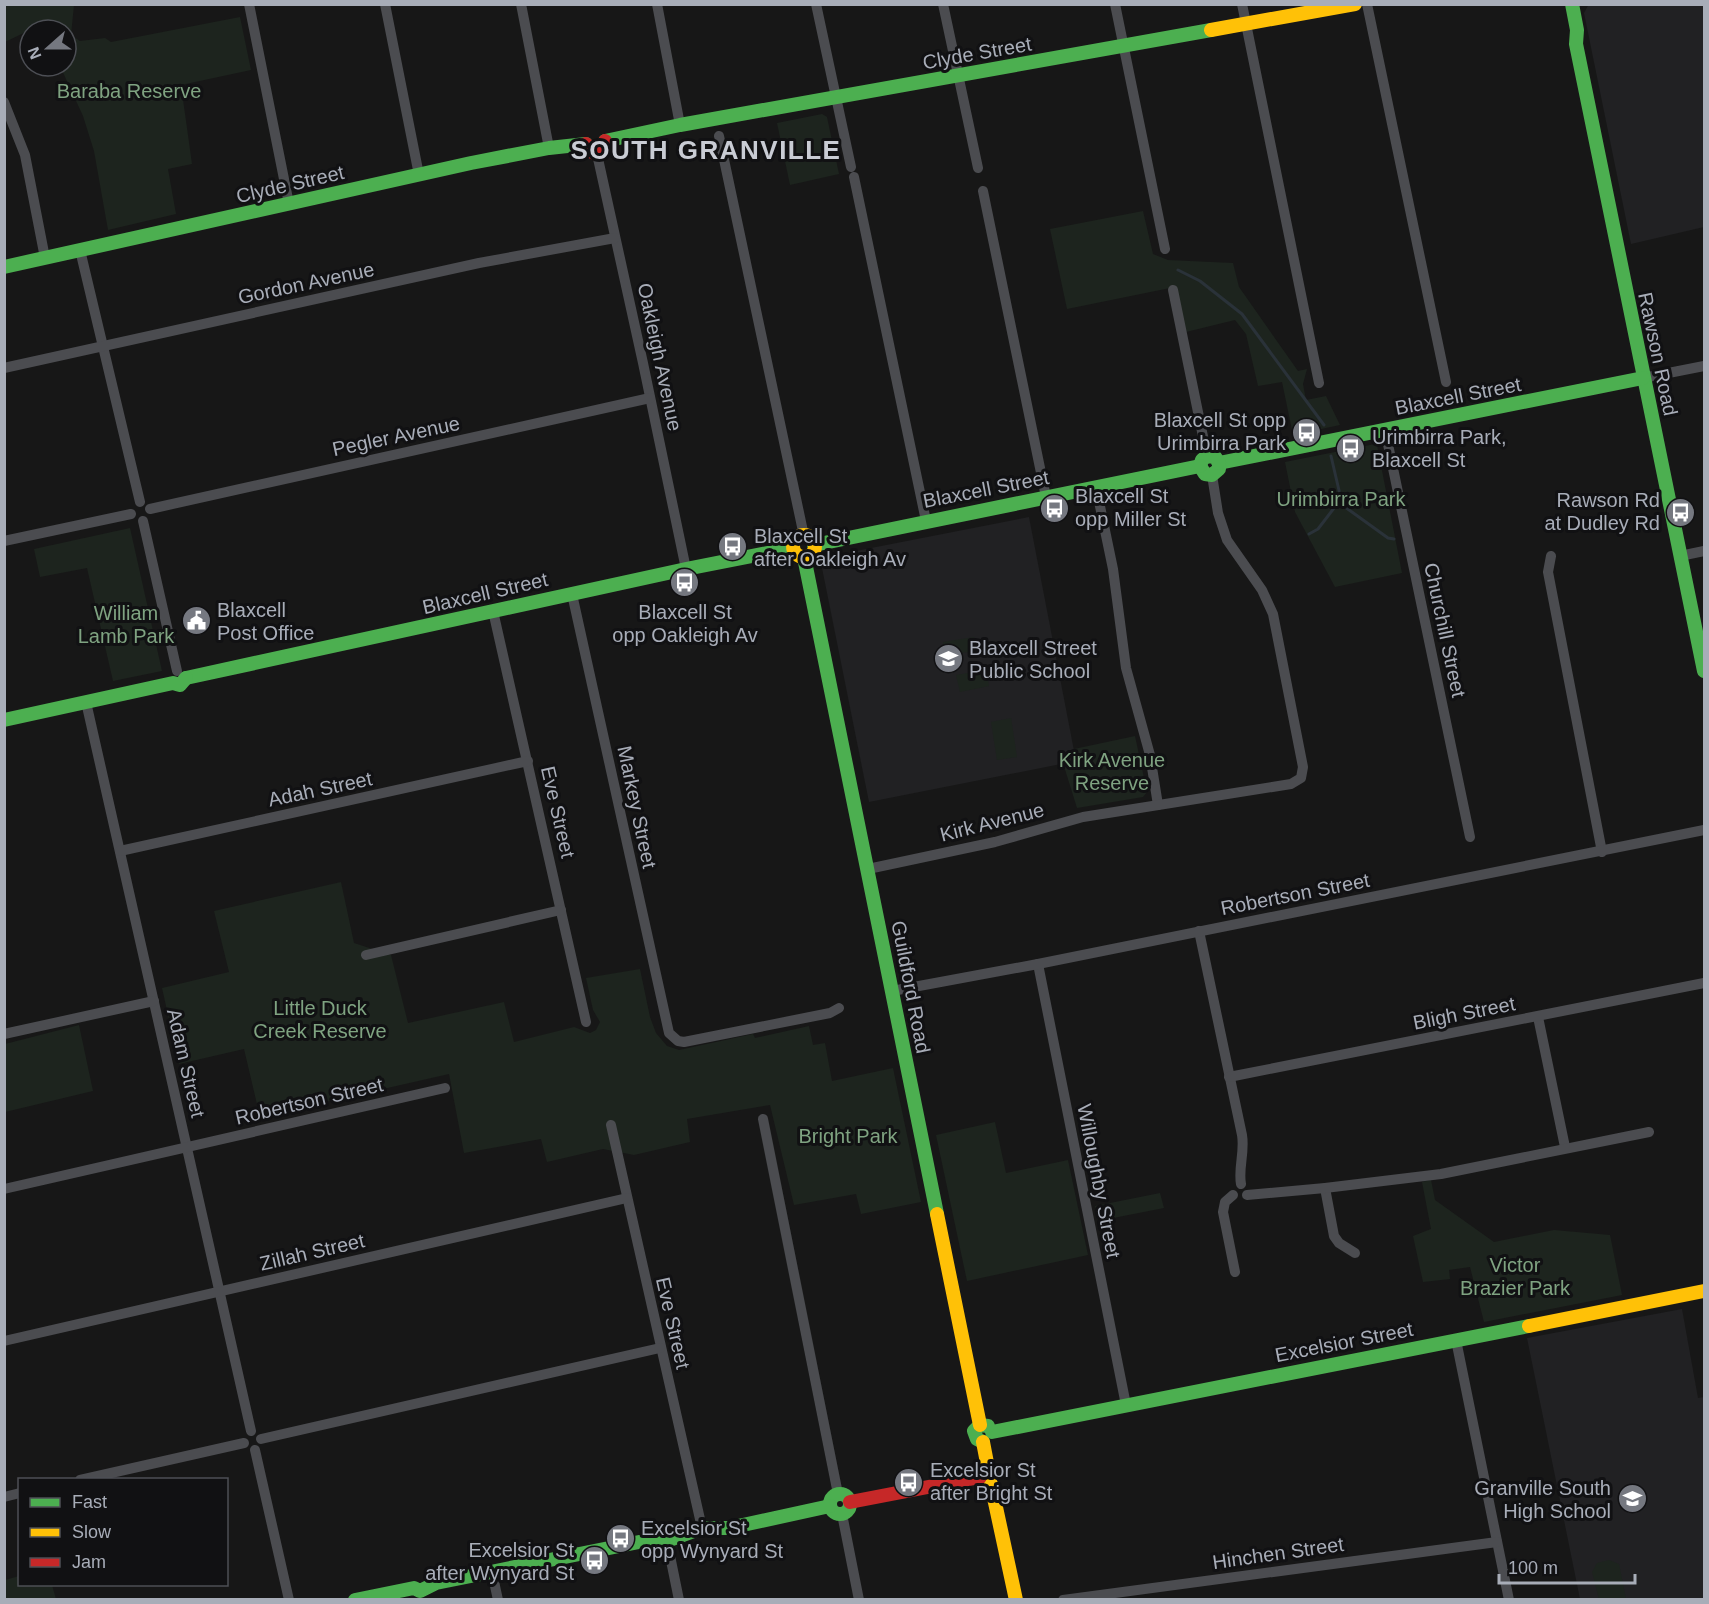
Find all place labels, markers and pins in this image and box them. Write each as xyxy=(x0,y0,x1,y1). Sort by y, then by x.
place label: Blaxcell St opp Urimbirra Park xyxy=(1154,409,1287,454)
bus stop icon: Blaxcell St opp Urimbirra Park xyxy=(1291,416,1323,448)
place label: Urimbirra Park, Blaxcell St xyxy=(1372,426,1506,471)
bus stop icon: Urimbirra Park, Blaxcell St xyxy=(1335,433,1367,465)
place label: Blaxcell St opp Miller St xyxy=(1075,485,1187,530)
place label: Rawson Rd at Dudley Rd xyxy=(1544,489,1660,534)
bus stop icon: Blaxcell St opp Miller St xyxy=(1038,492,1070,524)
bus stop icon: Rawson Rd at Dudley Rd xyxy=(1665,496,1697,528)
place label: Blaxcell St after Oakleigh Av xyxy=(754,525,906,570)
bus stop icon: Blaxcell St after Oakleigh Av xyxy=(717,531,749,563)
bus stop icon: Blaxcell St opp Oakleigh Av xyxy=(669,566,701,598)
place label: Blaxcell Post Office xyxy=(217,599,314,644)
place label: Blaxcell St opp Oakleigh Av xyxy=(612,601,758,646)
public building icon: Blaxcell Post Office xyxy=(180,605,212,637)
place label: Blaxcell Street Public School xyxy=(969,637,1097,682)
school or university icon: Blaxcell Street Public School xyxy=(932,643,964,675)
place label: Excelsior St after Bright St xyxy=(930,1459,1053,1504)
bus stop icon: Excelsior St after Bright St xyxy=(893,1466,925,1498)
place label: Granville South High School xyxy=(1474,1477,1611,1522)
school or university icon: Granville South High School xyxy=(1616,1483,1648,1515)
place label: Excelsior St opp Wynyard St xyxy=(641,1517,784,1562)
bus stop icon: Excelsior St opp Wynyard St xyxy=(604,1523,636,1555)
place label: Excelsior St after Wynyard St xyxy=(425,1539,574,1584)
bus stop icon: Excelsior St after Wynyard St xyxy=(579,1545,611,1577)

